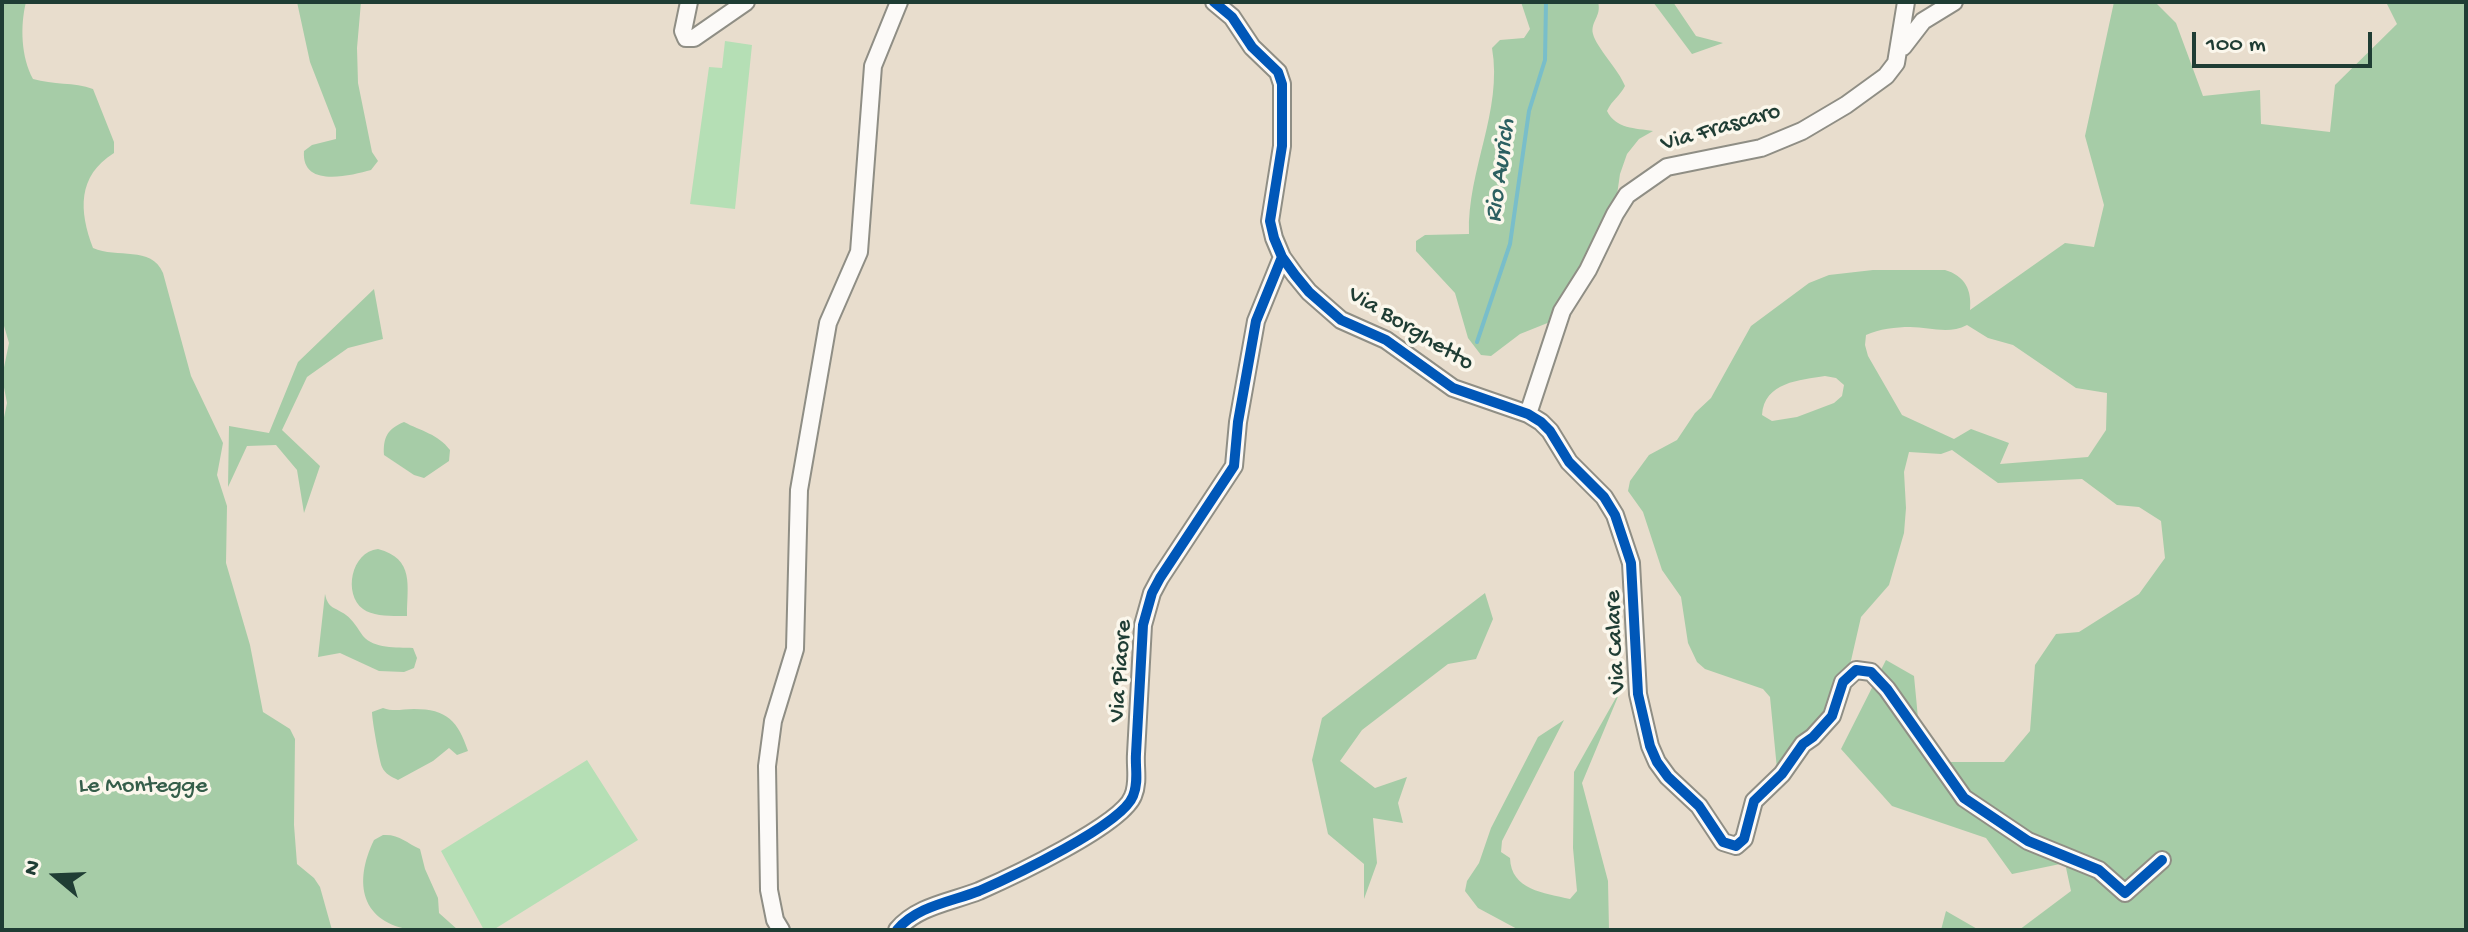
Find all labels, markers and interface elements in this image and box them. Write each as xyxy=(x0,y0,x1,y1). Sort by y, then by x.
scale bar xyxy=(2196,16,2376,66)
text: 100 m xyxy=(2206,31,2266,60)
street label: Via Frascaro xyxy=(1658,98,1784,160)
water label: Rio Aurich xyxy=(1479,117,1525,225)
street label: Via Borghetto xyxy=(1342,281,1478,379)
street label: Via Calare xyxy=(1600,590,1634,694)
street label: Via Piaore xyxy=(1104,619,1140,723)
park label: Le Montegge xyxy=(78,773,208,801)
north arrow xyxy=(16,836,96,916)
text: N xyxy=(19,857,48,879)

